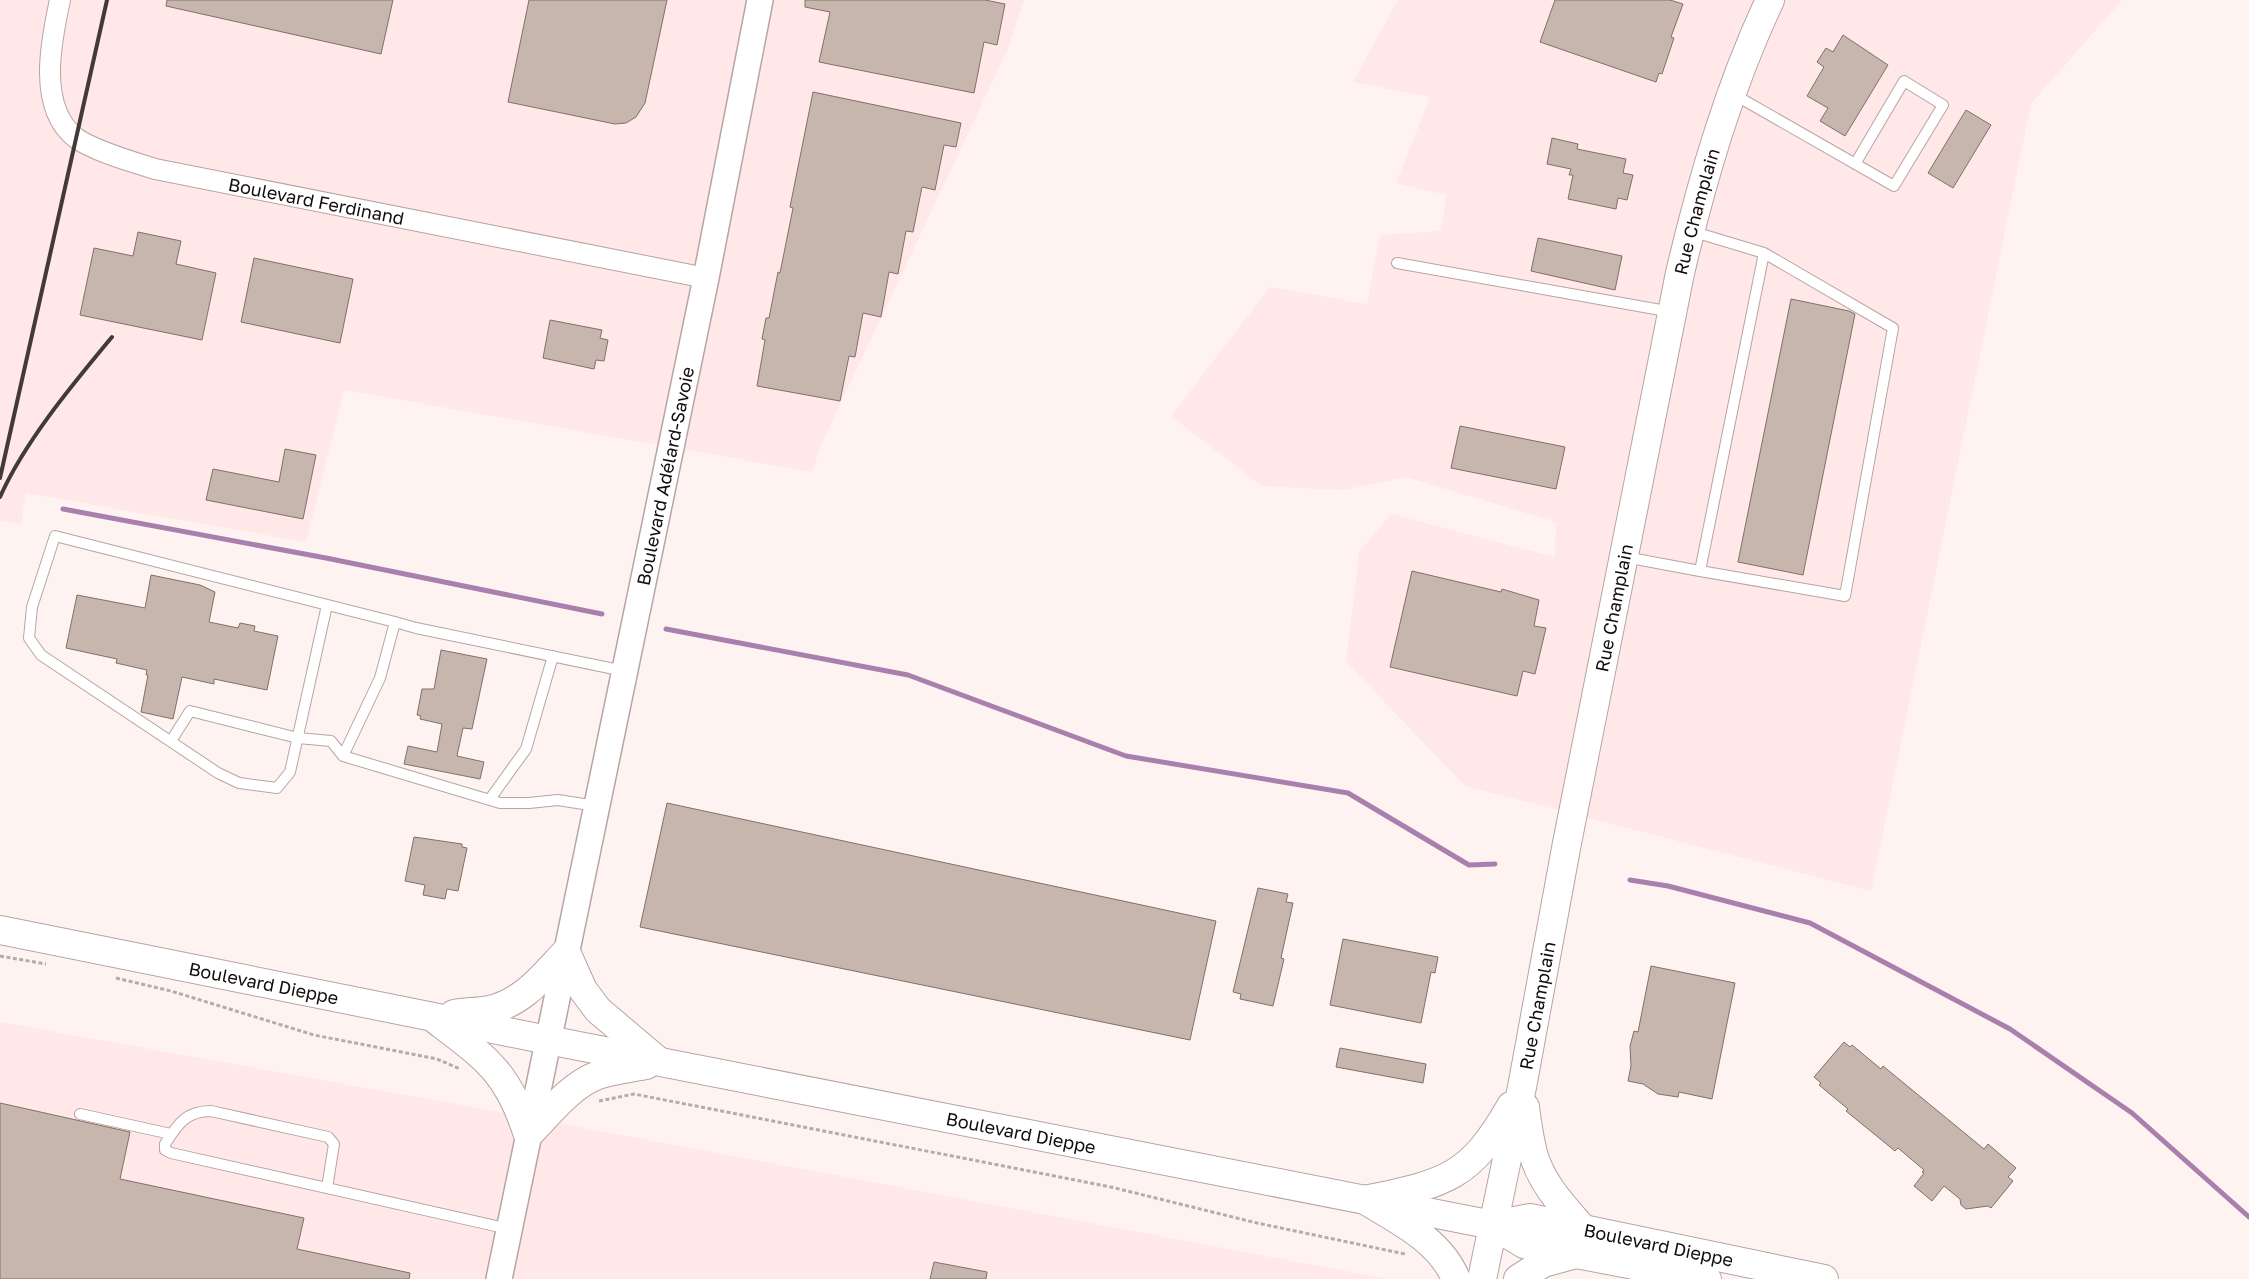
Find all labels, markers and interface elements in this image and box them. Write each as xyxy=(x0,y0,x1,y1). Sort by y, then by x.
street label: Rue Champlain xyxy=(1669,145,1724,277)
street label: Boulevard Ferdinand xyxy=(227,173,406,229)
street label: Boulevard Adélard-Savoie xyxy=(632,365,698,587)
street label: Rue Champlain xyxy=(1590,542,1637,674)
street label: Rue Champlain xyxy=(1514,940,1560,1071)
street label: Boulevard Dieppe xyxy=(187,957,340,1009)
street label: Boulevard Dieppe xyxy=(944,1107,1098,1158)
street label: Boulevard Dieppe xyxy=(1582,1218,1735,1271)

